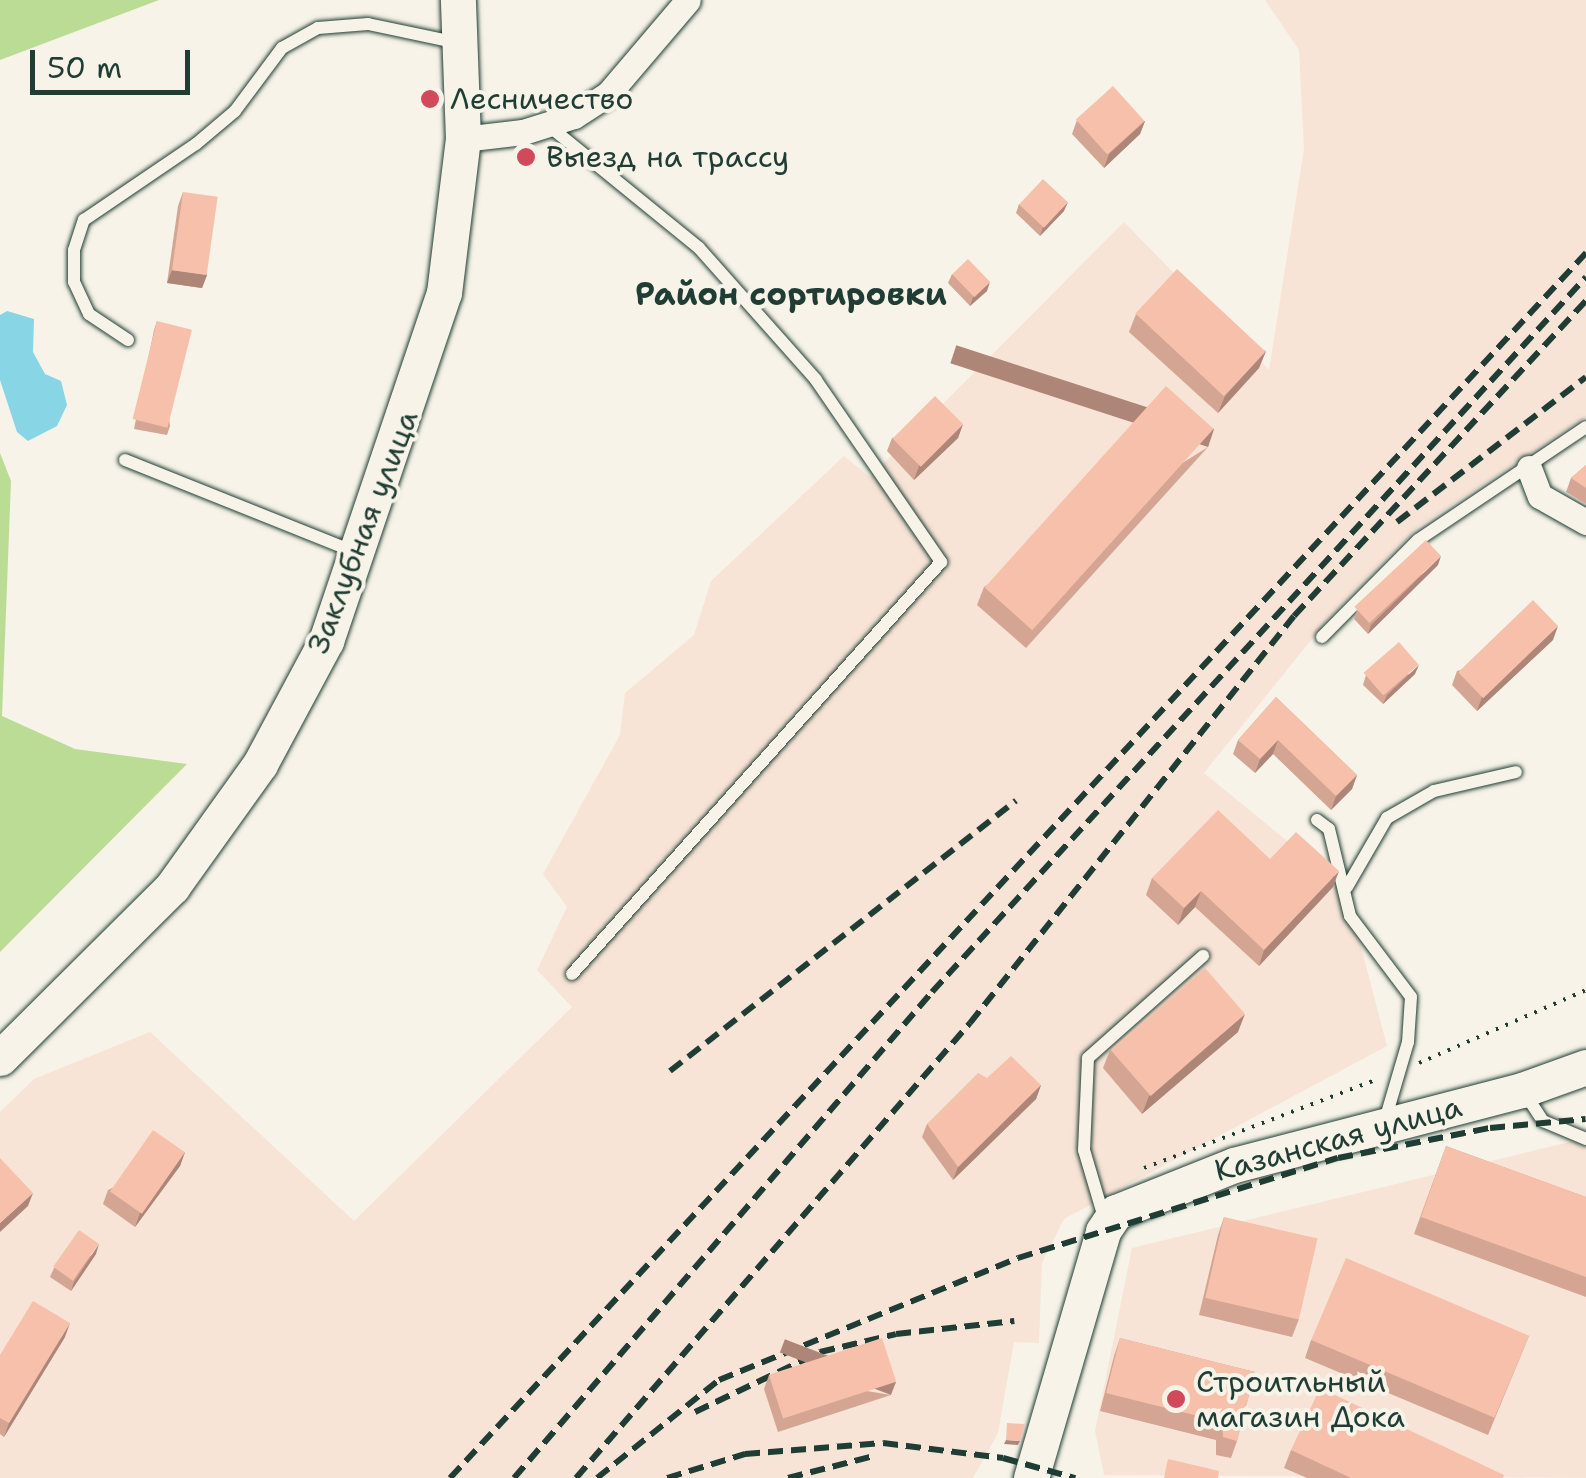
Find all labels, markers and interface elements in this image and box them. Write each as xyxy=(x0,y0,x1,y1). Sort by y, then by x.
scale bar xyxy=(35,30,195,92)
text: 50 m xyxy=(47,47,122,88)
place label: Лесничество xyxy=(450,81,634,117)
marker: Лесничество xyxy=(419,88,441,110)
place label: Выезд на трассу xyxy=(546,139,789,175)
marker: Выезд на трассу xyxy=(515,146,537,168)
district label: Район сортировки xyxy=(635,275,947,313)
street label: Заклубная улица xyxy=(300,405,426,659)
street label: Казанская улица xyxy=(1210,1089,1466,1189)
place label: Строитльный магазин Дока xyxy=(1196,1364,1405,1434)
marker: Строитльный магазин Дока xyxy=(1165,1388,1187,1410)

